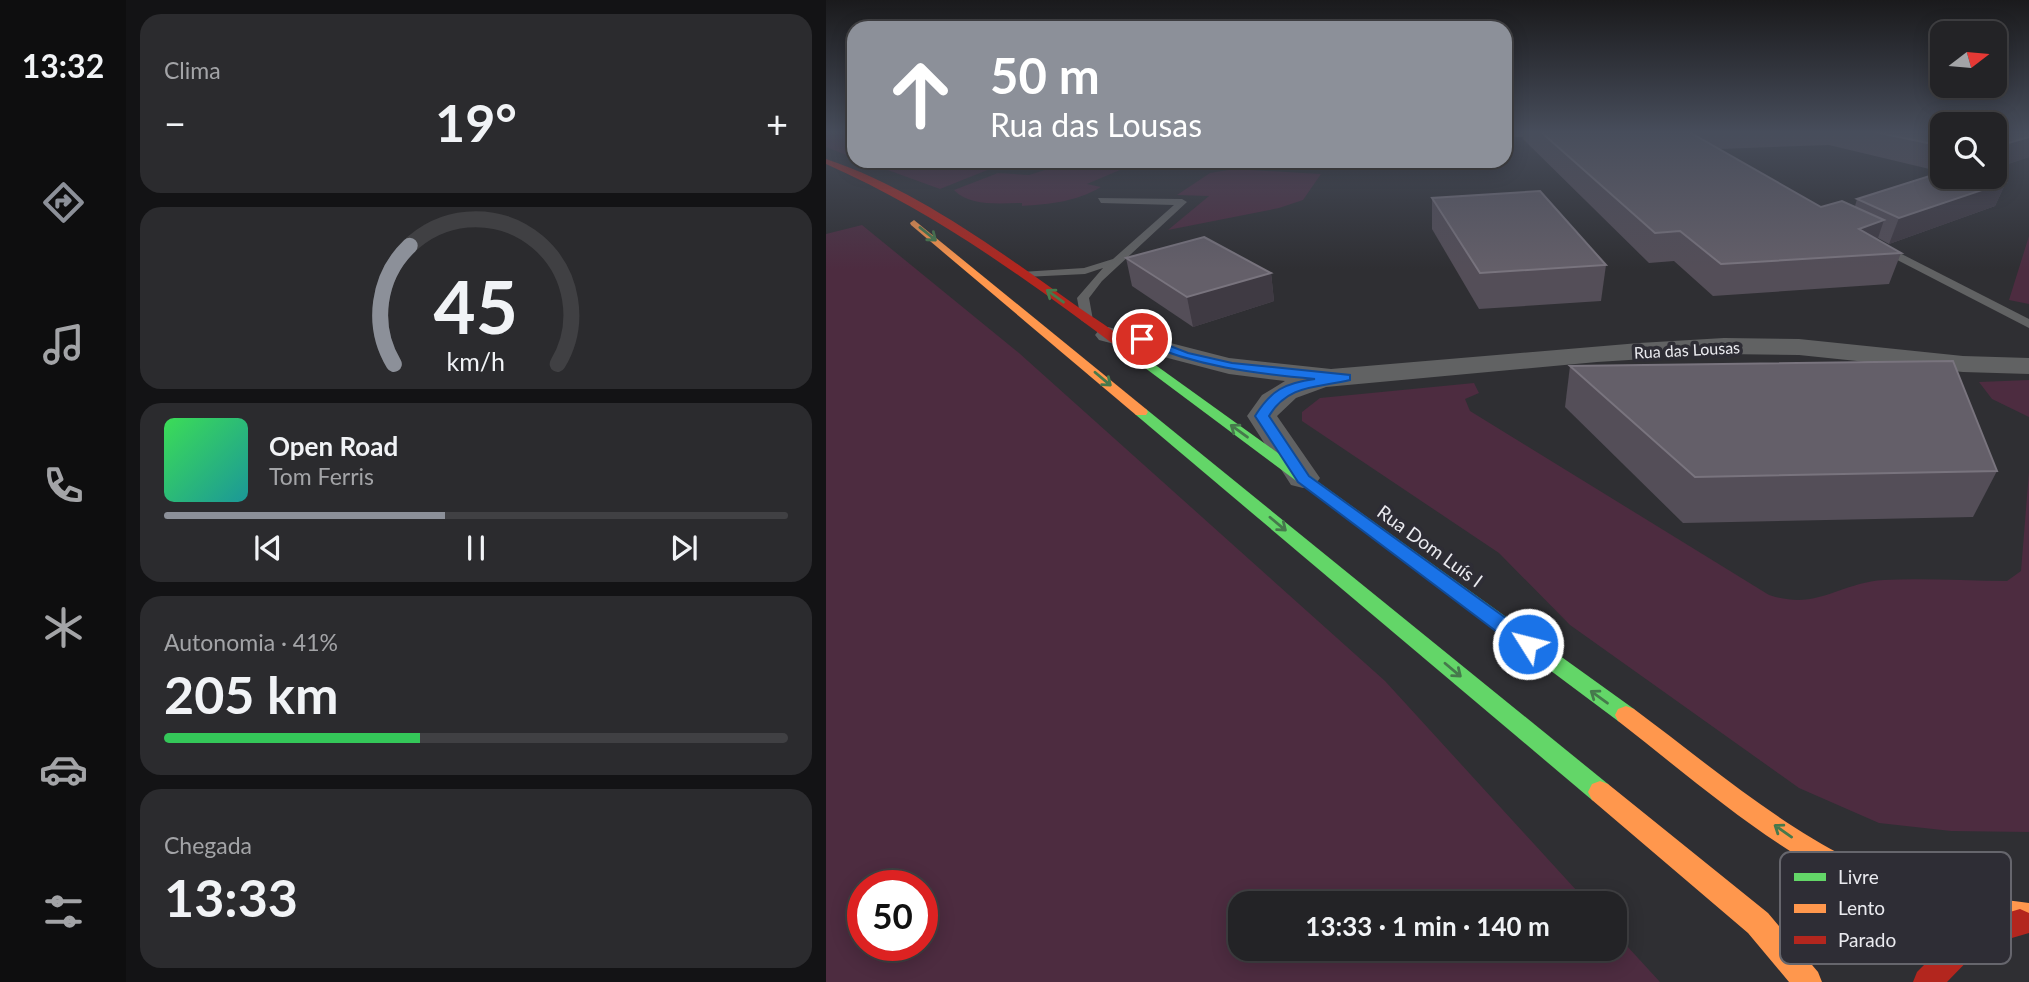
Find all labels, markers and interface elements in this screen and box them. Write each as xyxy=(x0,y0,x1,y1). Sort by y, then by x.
north arrow xyxy=(1930,21,2007,98)
map controls xyxy=(1930,21,2007,189)
text: 13:32 xyxy=(22,46,104,85)
text: 50 m xyxy=(990,46,1100,104)
icon: ahead xyxy=(875,49,966,140)
text: Clima xyxy=(164,56,221,84)
text: 19° xyxy=(435,91,517,153)
text: − xyxy=(164,100,186,146)
text: + xyxy=(766,100,788,146)
text: Rua das Lousas xyxy=(990,105,1202,144)
button: search xyxy=(1930,112,2007,189)
icon: directions xyxy=(39,178,88,227)
one-way arrow xyxy=(918,226,936,242)
text: 45 xyxy=(434,262,518,350)
one-way arrow xyxy=(1047,289,1065,304)
pin xyxy=(1112,309,1172,369)
icon: music xyxy=(39,320,88,369)
icon: arrive xyxy=(1123,320,1161,358)
street label: Rua das Lousas xyxy=(1634,337,1740,362)
text: km/h xyxy=(447,346,505,376)
one-way arrow xyxy=(1093,371,1111,387)
one-way arrow xyxy=(1230,424,1248,439)
text: Open Road xyxy=(269,430,398,462)
icon: phone xyxy=(39,461,88,510)
text: Tom Ferris xyxy=(269,462,374,490)
street label: Rua Dom Luís I xyxy=(1373,500,1488,592)
one-way arrow xyxy=(1268,517,1286,532)
icon: previous xyxy=(249,529,287,567)
icon: pause xyxy=(457,529,495,567)
icon: next xyxy=(665,529,703,567)
icon: climate xyxy=(39,603,88,652)
position arrow xyxy=(1491,607,1565,681)
text: Autonomia · 41% xyxy=(164,628,338,656)
one-way arrow xyxy=(1443,662,1461,678)
text: 205 km xyxy=(164,663,338,725)
one-way arrow xyxy=(1590,690,1609,704)
icon: car xyxy=(39,745,88,794)
one-way arrow xyxy=(1774,824,1793,838)
text: Chegada xyxy=(164,831,252,859)
legend xyxy=(1780,852,2011,964)
text: Livre xyxy=(1838,865,1879,888)
text: 13:33 xyxy=(164,866,298,928)
speed limit sign: 50 xyxy=(847,870,938,961)
icon: filters xyxy=(39,887,88,936)
text: Lento xyxy=(1838,896,1885,919)
text: 13:33 · 1 min · 140 m xyxy=(1305,910,1550,942)
text: Parado xyxy=(1838,928,1896,951)

